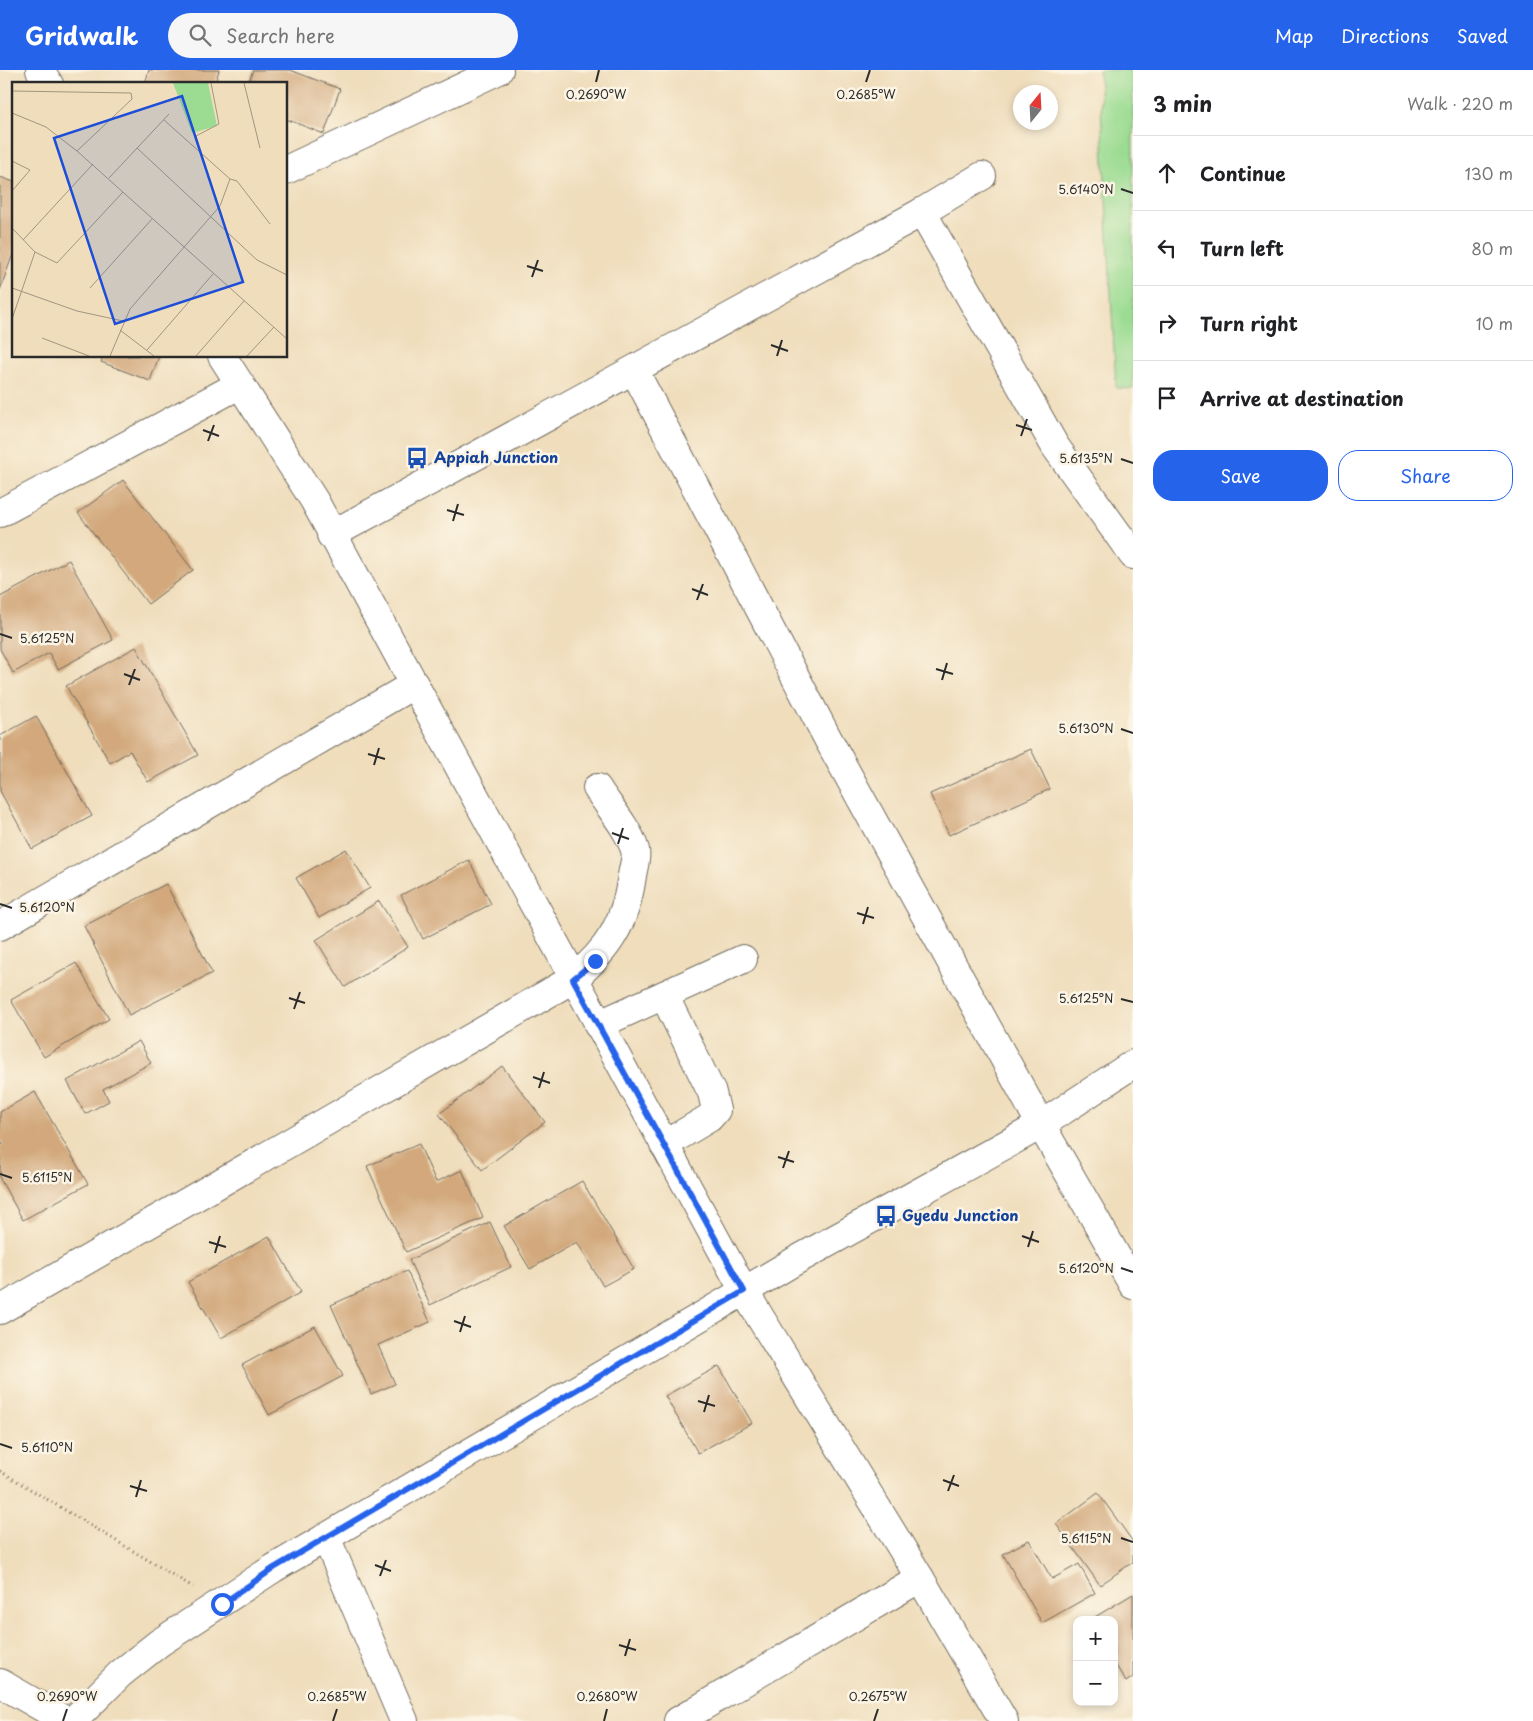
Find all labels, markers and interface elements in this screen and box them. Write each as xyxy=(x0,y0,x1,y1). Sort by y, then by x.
search box xyxy=(168,13,518,58)
text: Gridwalk xyxy=(25,17,138,53)
icon: search xyxy=(186,21,214,49)
text: Search here xyxy=(226,21,335,49)
text: Map xyxy=(1275,22,1313,49)
text: Directions xyxy=(1341,22,1429,49)
text: Saved xyxy=(1457,22,1508,49)
inset map xyxy=(12,82,288,358)
text: 0.2690°W xyxy=(566,85,627,103)
text: 0.2685°W xyxy=(836,85,896,103)
north arrow xyxy=(1013,85,1058,130)
text: 3 min xyxy=(1153,87,1212,119)
text: Walk · 220 m xyxy=(1407,91,1513,115)
icon: ahead xyxy=(1153,159,1181,187)
text: Continue xyxy=(1200,159,1286,187)
text: 130 m xyxy=(1465,161,1513,185)
text: 5.6140°N xyxy=(1058,180,1114,198)
icon: left xyxy=(1153,234,1181,262)
text: Turn left xyxy=(1200,234,1284,262)
text: 80 m xyxy=(1471,236,1513,260)
icon: right xyxy=(1153,309,1181,337)
text: Turn right xyxy=(1200,309,1298,337)
text: 10 m xyxy=(1476,311,1513,335)
icon: arrive xyxy=(1153,384,1181,412)
text: Arrive at destination xyxy=(1200,384,1404,412)
bus stop icon: Appiah Junction xyxy=(404,445,430,471)
place label: Appiah Junction xyxy=(434,445,558,468)
text: 5.6135°N xyxy=(1059,449,1113,467)
button: Save xyxy=(1153,450,1328,501)
button: Share xyxy=(1338,450,1513,501)
text: 5.6125°N xyxy=(20,629,74,647)
text: 5.6130°N xyxy=(1058,719,1114,737)
text: 5.6120°N xyxy=(19,898,75,916)
route end xyxy=(584,950,607,973)
text: 5.6125°N xyxy=(1059,989,1113,1007)
text: 5.6115°N xyxy=(22,1168,72,1186)
bus stop icon: Gyedu Junction xyxy=(873,1203,899,1229)
place label: Gyedu Junction xyxy=(902,1203,1019,1226)
text: 5.6120°N xyxy=(1058,1259,1114,1277)
text: 5.6110°N xyxy=(21,1438,73,1456)
text: 5.6115°N xyxy=(1061,1529,1111,1547)
route start xyxy=(211,1593,234,1616)
map controls xyxy=(1073,1616,1118,1706)
button: + xyxy=(1073,1616,1118,1661)
button: − xyxy=(1073,1661,1118,1706)
text: 0.2690°W xyxy=(37,1687,98,1705)
text: 0.2685°W xyxy=(307,1687,367,1705)
text: 0.2680°W xyxy=(576,1687,638,1705)
text: 0.2675°W xyxy=(849,1687,908,1705)

